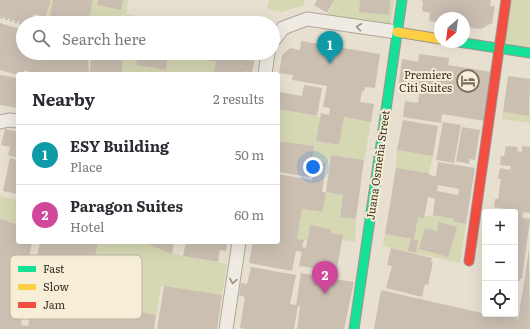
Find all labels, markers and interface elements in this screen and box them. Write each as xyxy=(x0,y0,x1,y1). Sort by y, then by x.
north arrow xyxy=(434,12,470,48)
search box xyxy=(16,16,280,60)
one-way arrow xyxy=(355,23,362,32)
icon: search xyxy=(30,27,52,49)
text: Search here xyxy=(62,27,146,50)
pin: 1 xyxy=(317,31,343,64)
place label: Premiere Citi Suites xyxy=(399,66,452,95)
hotel icon: Premiere Citi Suites xyxy=(455,68,481,94)
text: Nearby xyxy=(32,86,95,111)
text: 2 results xyxy=(213,89,264,108)
street label: Juana Osmeña Street xyxy=(361,109,393,221)
text: ESY Building xyxy=(70,134,169,157)
text: 1 xyxy=(42,145,48,164)
text: 50 m xyxy=(235,145,264,164)
text: Place xyxy=(70,157,102,176)
your location xyxy=(303,157,323,177)
text: Paragon Suites xyxy=(70,194,183,217)
text: 2 xyxy=(42,205,48,224)
text: 60 m xyxy=(234,205,264,224)
map controls xyxy=(482,209,518,317)
button: + xyxy=(482,209,518,245)
text: Hotel xyxy=(70,217,104,236)
button: − xyxy=(482,245,518,281)
legend xyxy=(10,255,142,319)
text: Fast xyxy=(43,260,65,276)
pin: 2 xyxy=(312,261,338,294)
one-way arrow xyxy=(229,277,238,284)
text: Slow xyxy=(43,278,69,294)
button: locate xyxy=(482,281,518,317)
text: Jam xyxy=(43,296,66,312)

